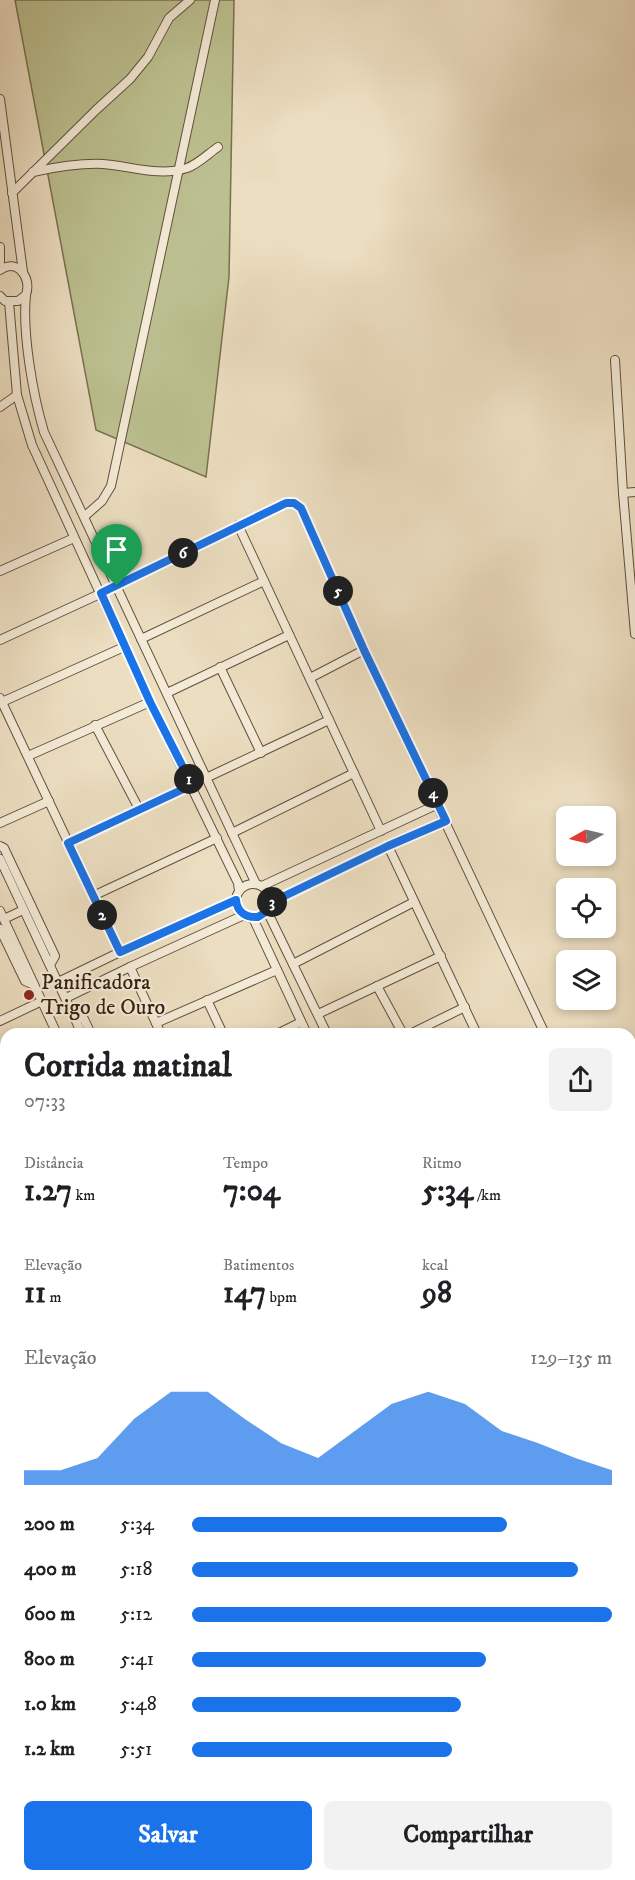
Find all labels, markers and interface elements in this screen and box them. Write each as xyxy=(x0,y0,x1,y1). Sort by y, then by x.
pin xyxy=(91,524,142,586)
icon: arrive xyxy=(100,533,133,566)
pin: 6 xyxy=(168,538,198,568)
text: 6 xyxy=(179,543,187,563)
pin: 5 xyxy=(323,576,353,606)
text: 5 xyxy=(334,581,342,601)
pin: 1 xyxy=(174,764,204,794)
text: 1 xyxy=(186,769,192,789)
pin: 4 xyxy=(418,778,448,808)
text: 4 xyxy=(428,783,438,803)
north arrow xyxy=(556,806,616,866)
map controls xyxy=(556,806,616,1010)
button: locate xyxy=(556,878,616,938)
pin: 3 xyxy=(257,887,287,917)
text: 3 xyxy=(269,892,275,912)
pin: 2 xyxy=(87,900,117,930)
text: 2 xyxy=(98,905,106,925)
button: layers xyxy=(556,950,616,1010)
place label: Panificadora Trigo de Ouro xyxy=(41,969,165,1021)
marker: Panificadora Trigo de Ouro xyxy=(22,988,36,1002)
text: Corrida matinal xyxy=(24,1046,232,1087)
button: share xyxy=(549,1048,612,1111)
text: 07:33 xyxy=(24,1089,65,1114)
text: Distância xyxy=(24,1153,83,1173)
text: Tempo xyxy=(223,1153,268,1173)
text: Ritmo xyxy=(422,1153,462,1173)
text: 1.27 xyxy=(24,1173,72,1210)
text: 7:04 xyxy=(223,1173,280,1210)
text: 5:34 xyxy=(422,1173,473,1210)
text: km xyxy=(72,1185,95,1205)
text: /km xyxy=(473,1185,501,1205)
text: Elevação xyxy=(24,1255,82,1275)
text: Batimentos xyxy=(223,1255,294,1275)
text: kcal xyxy=(422,1255,448,1275)
text: 11 xyxy=(24,1275,46,1312)
text: 147 xyxy=(223,1275,266,1312)
text: 98 xyxy=(422,1275,452,1312)
text: m xyxy=(46,1287,61,1307)
text: bpm xyxy=(266,1287,297,1307)
text: Elevação xyxy=(24,1346,97,1371)
text: 129–135 m xyxy=(530,1346,612,1371)
text: 200 m xyxy=(24,1512,75,1537)
text: 5:34 xyxy=(120,1512,154,1537)
text: 400 m xyxy=(24,1557,76,1582)
text: 5:18 xyxy=(120,1557,153,1582)
text: 600 m xyxy=(24,1602,75,1627)
text: 5:12 xyxy=(120,1602,152,1627)
text: 800 m xyxy=(24,1647,75,1672)
text: 5:41 xyxy=(120,1647,154,1672)
text: 1.0 km xyxy=(24,1692,76,1717)
text: 5:48 xyxy=(120,1692,157,1717)
text: 1.2 km xyxy=(24,1737,75,1762)
text: 5:51 xyxy=(120,1737,152,1762)
button: Salvar xyxy=(24,1801,312,1870)
button: Compartilhar xyxy=(324,1801,612,1870)

